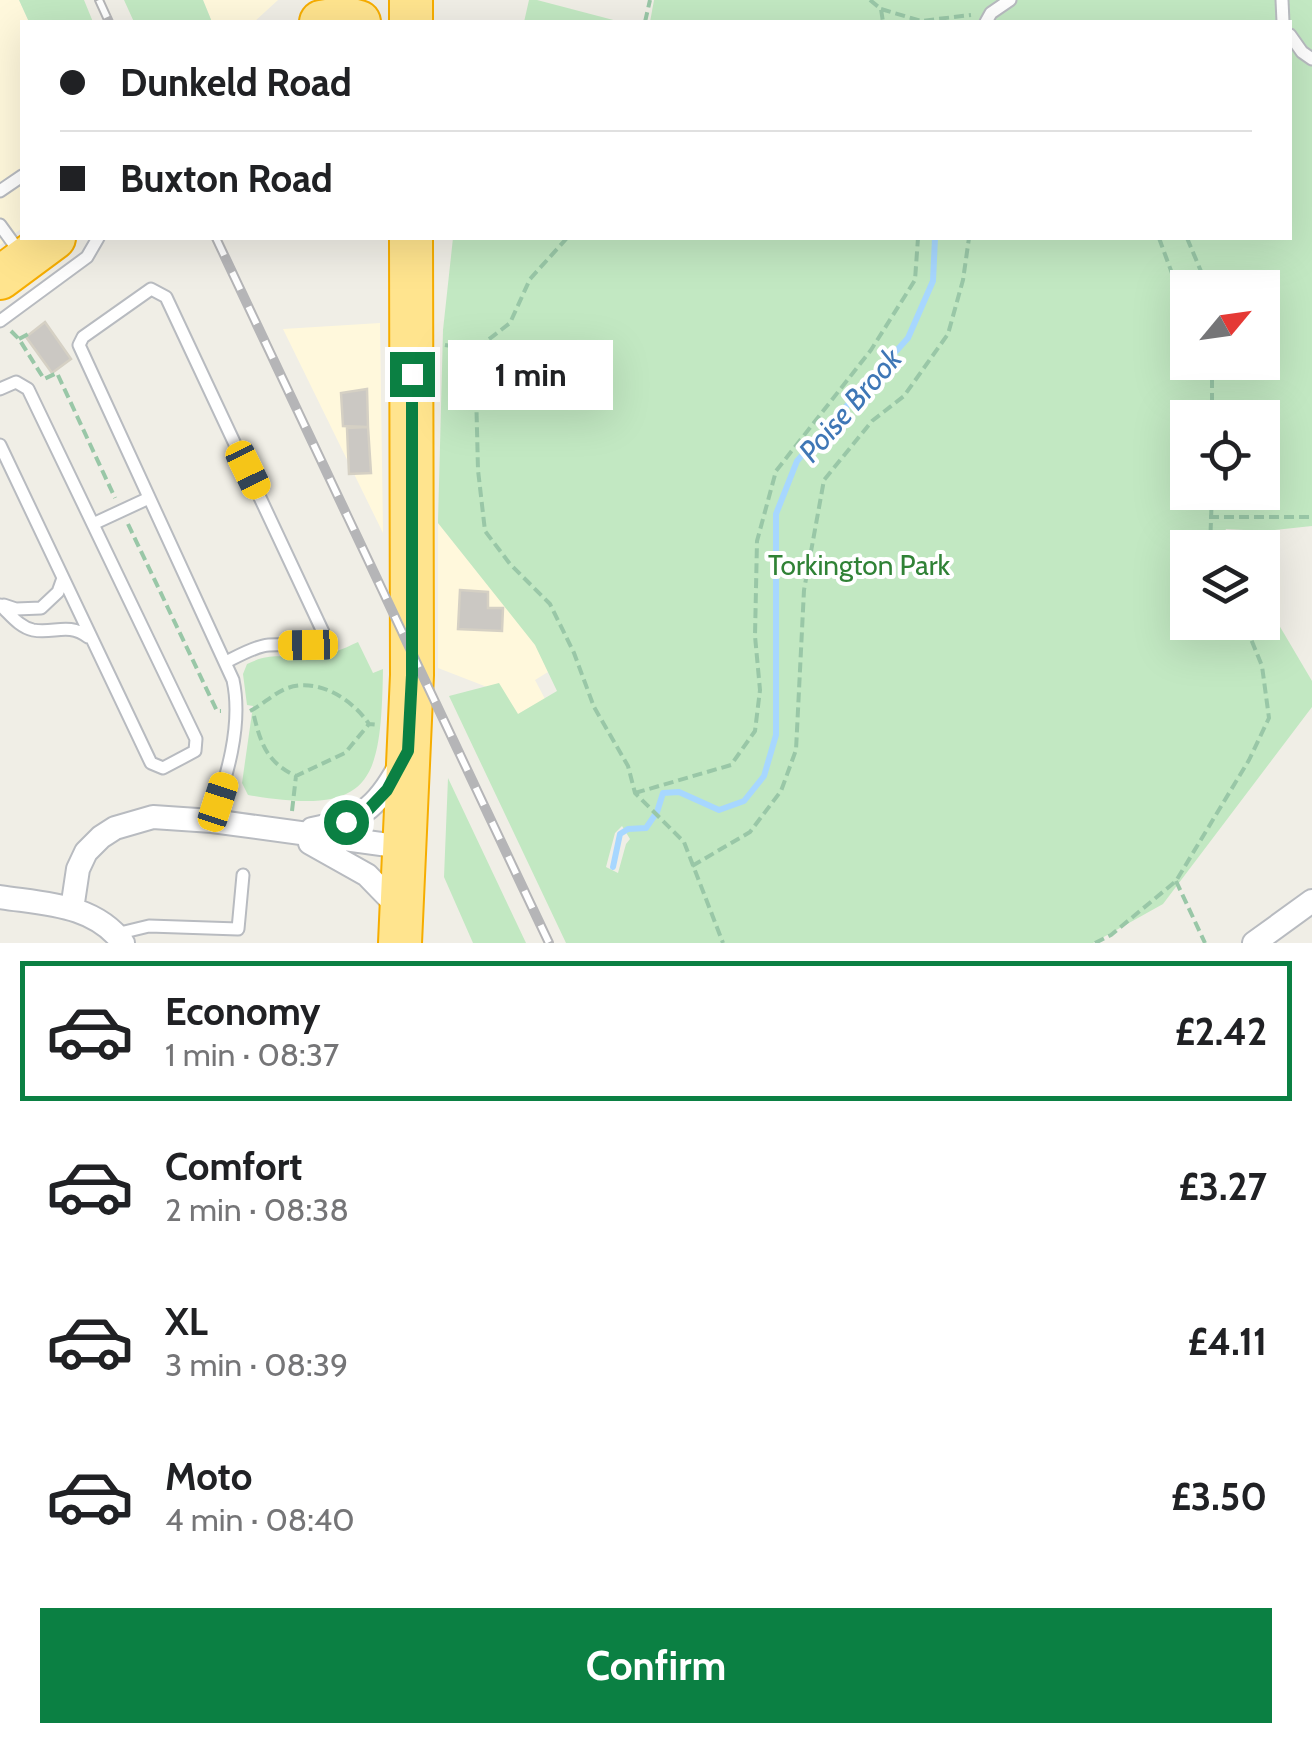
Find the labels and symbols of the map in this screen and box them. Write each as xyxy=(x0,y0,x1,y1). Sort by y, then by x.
north arrow xyxy=(1170,270,1280,380)
callout: 1 min xyxy=(447,339,612,409)
water label: Poise Brook xyxy=(791,340,910,469)
route end xyxy=(390,352,435,397)
car xyxy=(221,436,275,504)
park label: Torkington Park xyxy=(768,548,951,582)
car xyxy=(278,629,338,661)
car xyxy=(194,769,242,835)
route start xyxy=(324,800,369,845)

